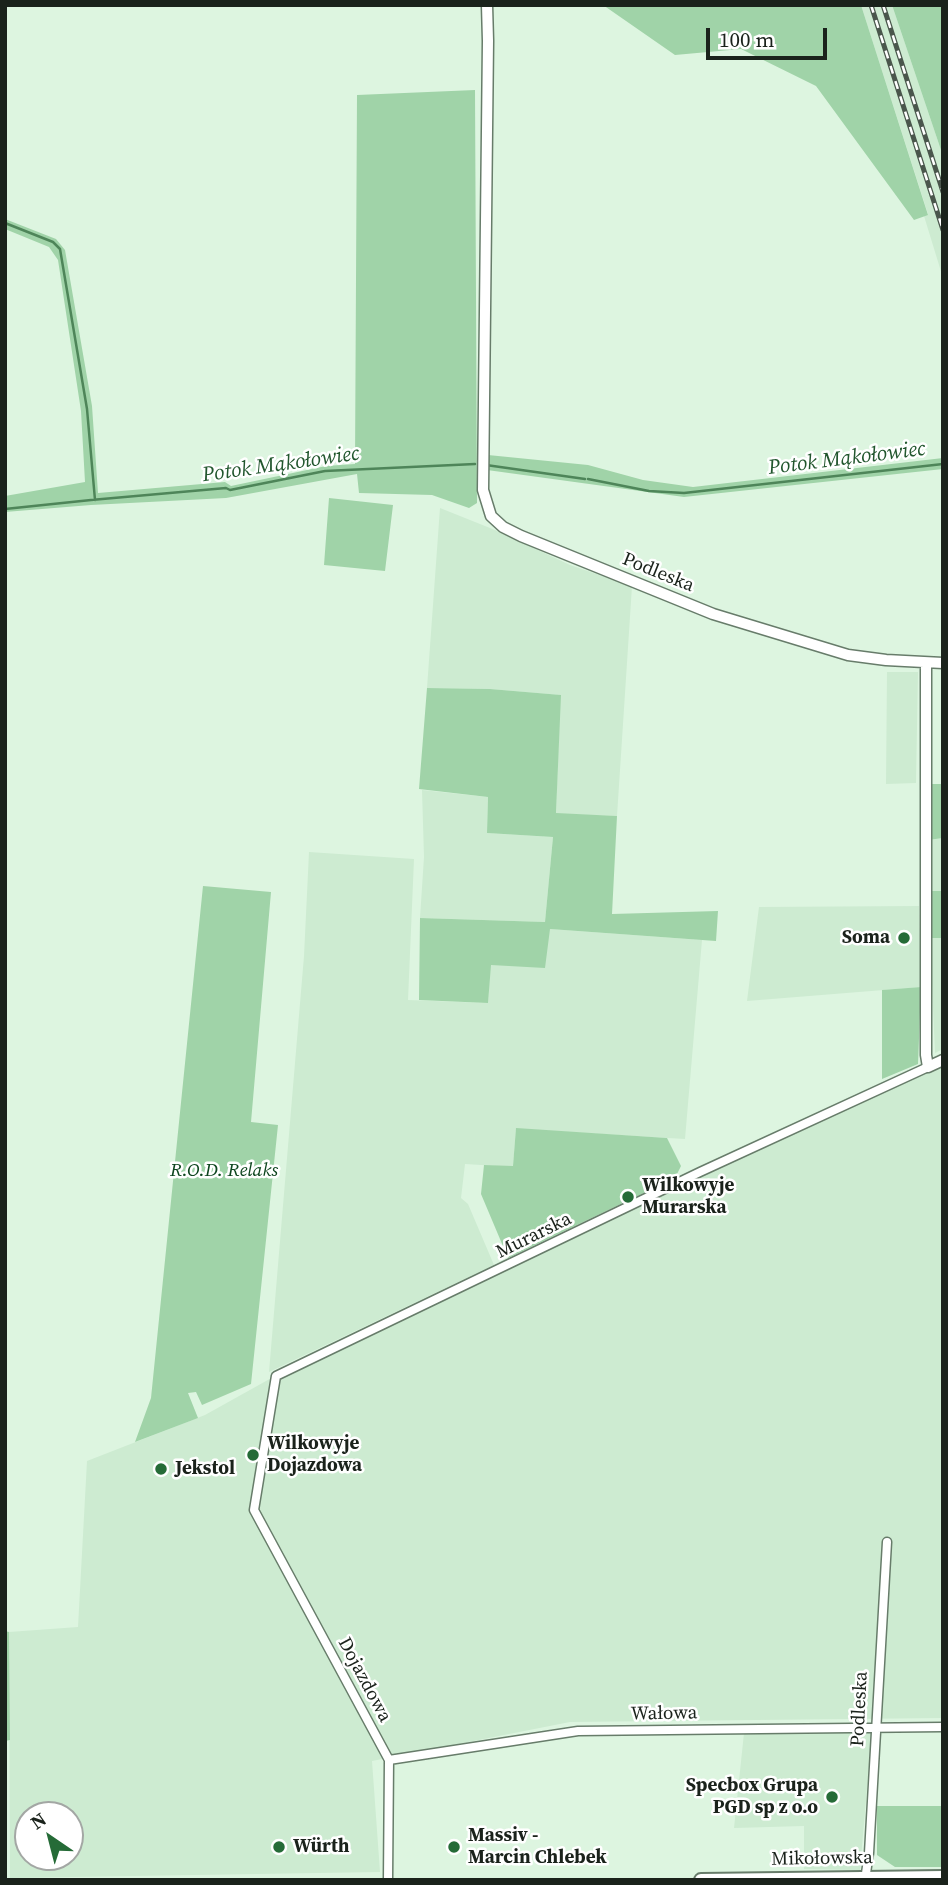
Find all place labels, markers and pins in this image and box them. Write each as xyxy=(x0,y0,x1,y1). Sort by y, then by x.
place label: Soma xyxy=(842,927,890,949)
marker: Soma xyxy=(896,930,912,946)
place label: Wilkowyje Murarska xyxy=(642,1175,734,1219)
marker: Wilkowyje Murarska xyxy=(620,1189,636,1205)
place label: Wilkowyje Dojazdowa xyxy=(267,1433,362,1477)
marker: Wilkowyje Dojazdowa xyxy=(245,1447,261,1463)
place label: Jekstol xyxy=(175,1458,235,1480)
marker: Jekstol xyxy=(153,1461,169,1477)
place label: Specbox Grupa PGD sp z o.o xyxy=(686,1775,818,1819)
marker: Specbox Grupa PGD sp z o.o xyxy=(824,1789,840,1805)
place label: Massiv - Marcin Chlebek xyxy=(468,1825,607,1869)
place label: Würth xyxy=(293,1836,350,1858)
marker: Würth xyxy=(271,1839,287,1855)
marker: Massiv - Marcin Chlebek xyxy=(446,1839,462,1855)

